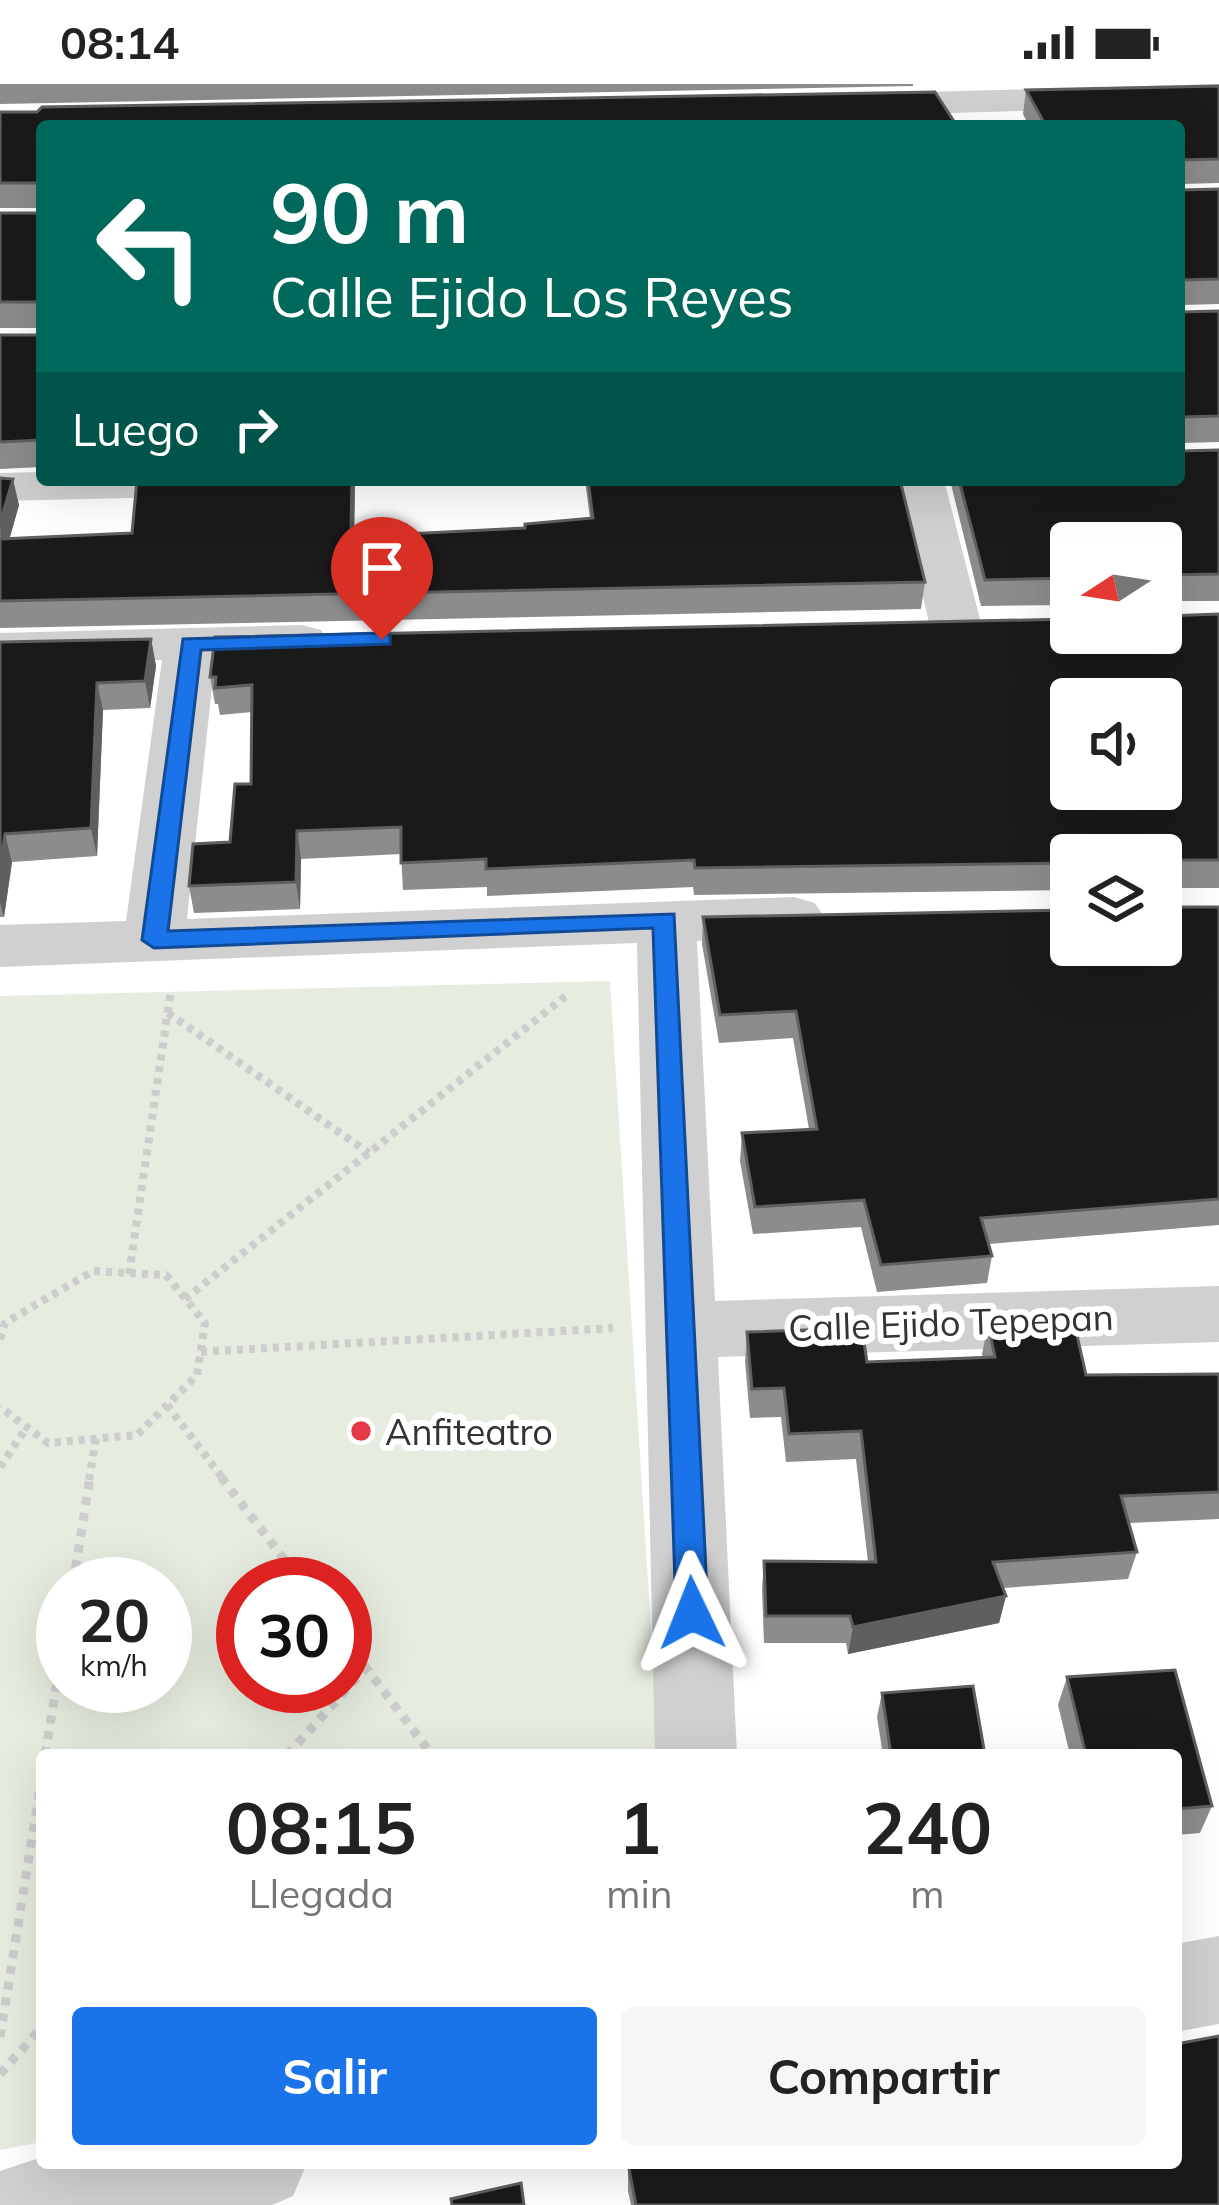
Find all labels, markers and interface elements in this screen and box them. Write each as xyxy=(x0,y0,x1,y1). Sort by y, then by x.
text: 08:14 xyxy=(60,14,179,70)
text: 90 m xyxy=(270,159,469,264)
icon: left xyxy=(72,168,228,324)
text: Calle Ejido Los Reyes xyxy=(270,263,794,331)
icon: right xyxy=(223,396,289,462)
text: Luego xyxy=(72,401,199,457)
pin xyxy=(331,517,433,640)
north arrow xyxy=(1050,522,1182,654)
map controls xyxy=(1050,522,1182,966)
icon: arrive xyxy=(349,535,415,601)
button: sound xyxy=(1050,678,1182,810)
button: layers xyxy=(1050,834,1182,966)
street label: Calle Ejido Tepepan xyxy=(787,1294,1115,1350)
place label: Anfiteatro xyxy=(385,1409,553,1454)
marker: Anfiteatro xyxy=(348,1418,374,1444)
position arrow xyxy=(629,1550,755,1676)
speed limit sign: 30 xyxy=(216,1557,372,1713)
text: 20 xyxy=(78,1582,150,1657)
text: km/h xyxy=(80,1646,148,1684)
text: 08:15 xyxy=(226,1782,416,1872)
text: 1 xyxy=(618,1782,661,1872)
text: 240 xyxy=(863,1782,992,1872)
text: Llegada xyxy=(248,1869,394,1918)
text: min xyxy=(606,1869,673,1918)
text: m xyxy=(910,1869,944,1918)
button: Salir xyxy=(72,2007,597,2145)
button: Compartir xyxy=(621,2007,1146,2145)

